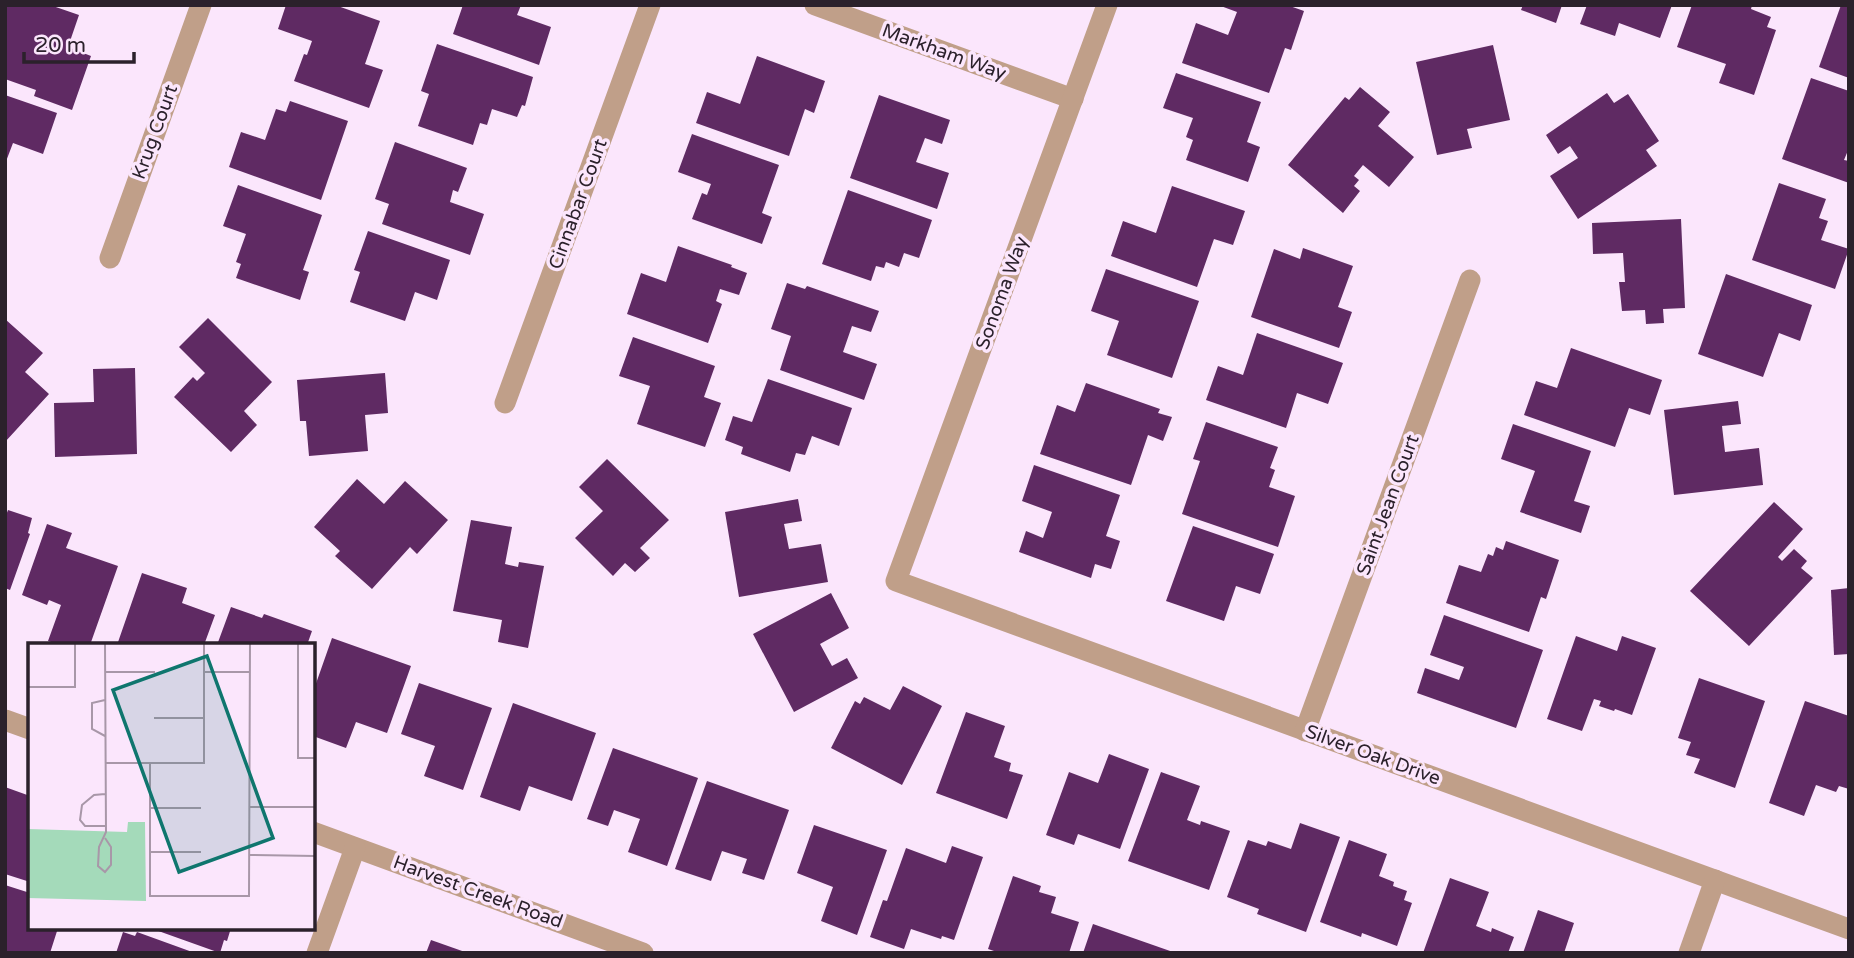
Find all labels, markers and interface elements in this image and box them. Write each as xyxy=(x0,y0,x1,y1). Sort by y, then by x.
street label: Markham Way xyxy=(879,19,1009,85)
scale bar xyxy=(24,21,135,65)
text: 20 m xyxy=(35,33,86,58)
street label: Krug Court xyxy=(128,82,182,182)
street label: Cinnabar Court xyxy=(544,136,612,272)
street label: Sonoma Way xyxy=(971,234,1033,352)
street label: Saint Jean Court xyxy=(1352,432,1424,578)
inset map xyxy=(28,643,315,930)
street label: Silver Oak Drive xyxy=(1303,720,1443,790)
street label: Harvest Creek Road xyxy=(390,851,566,933)

